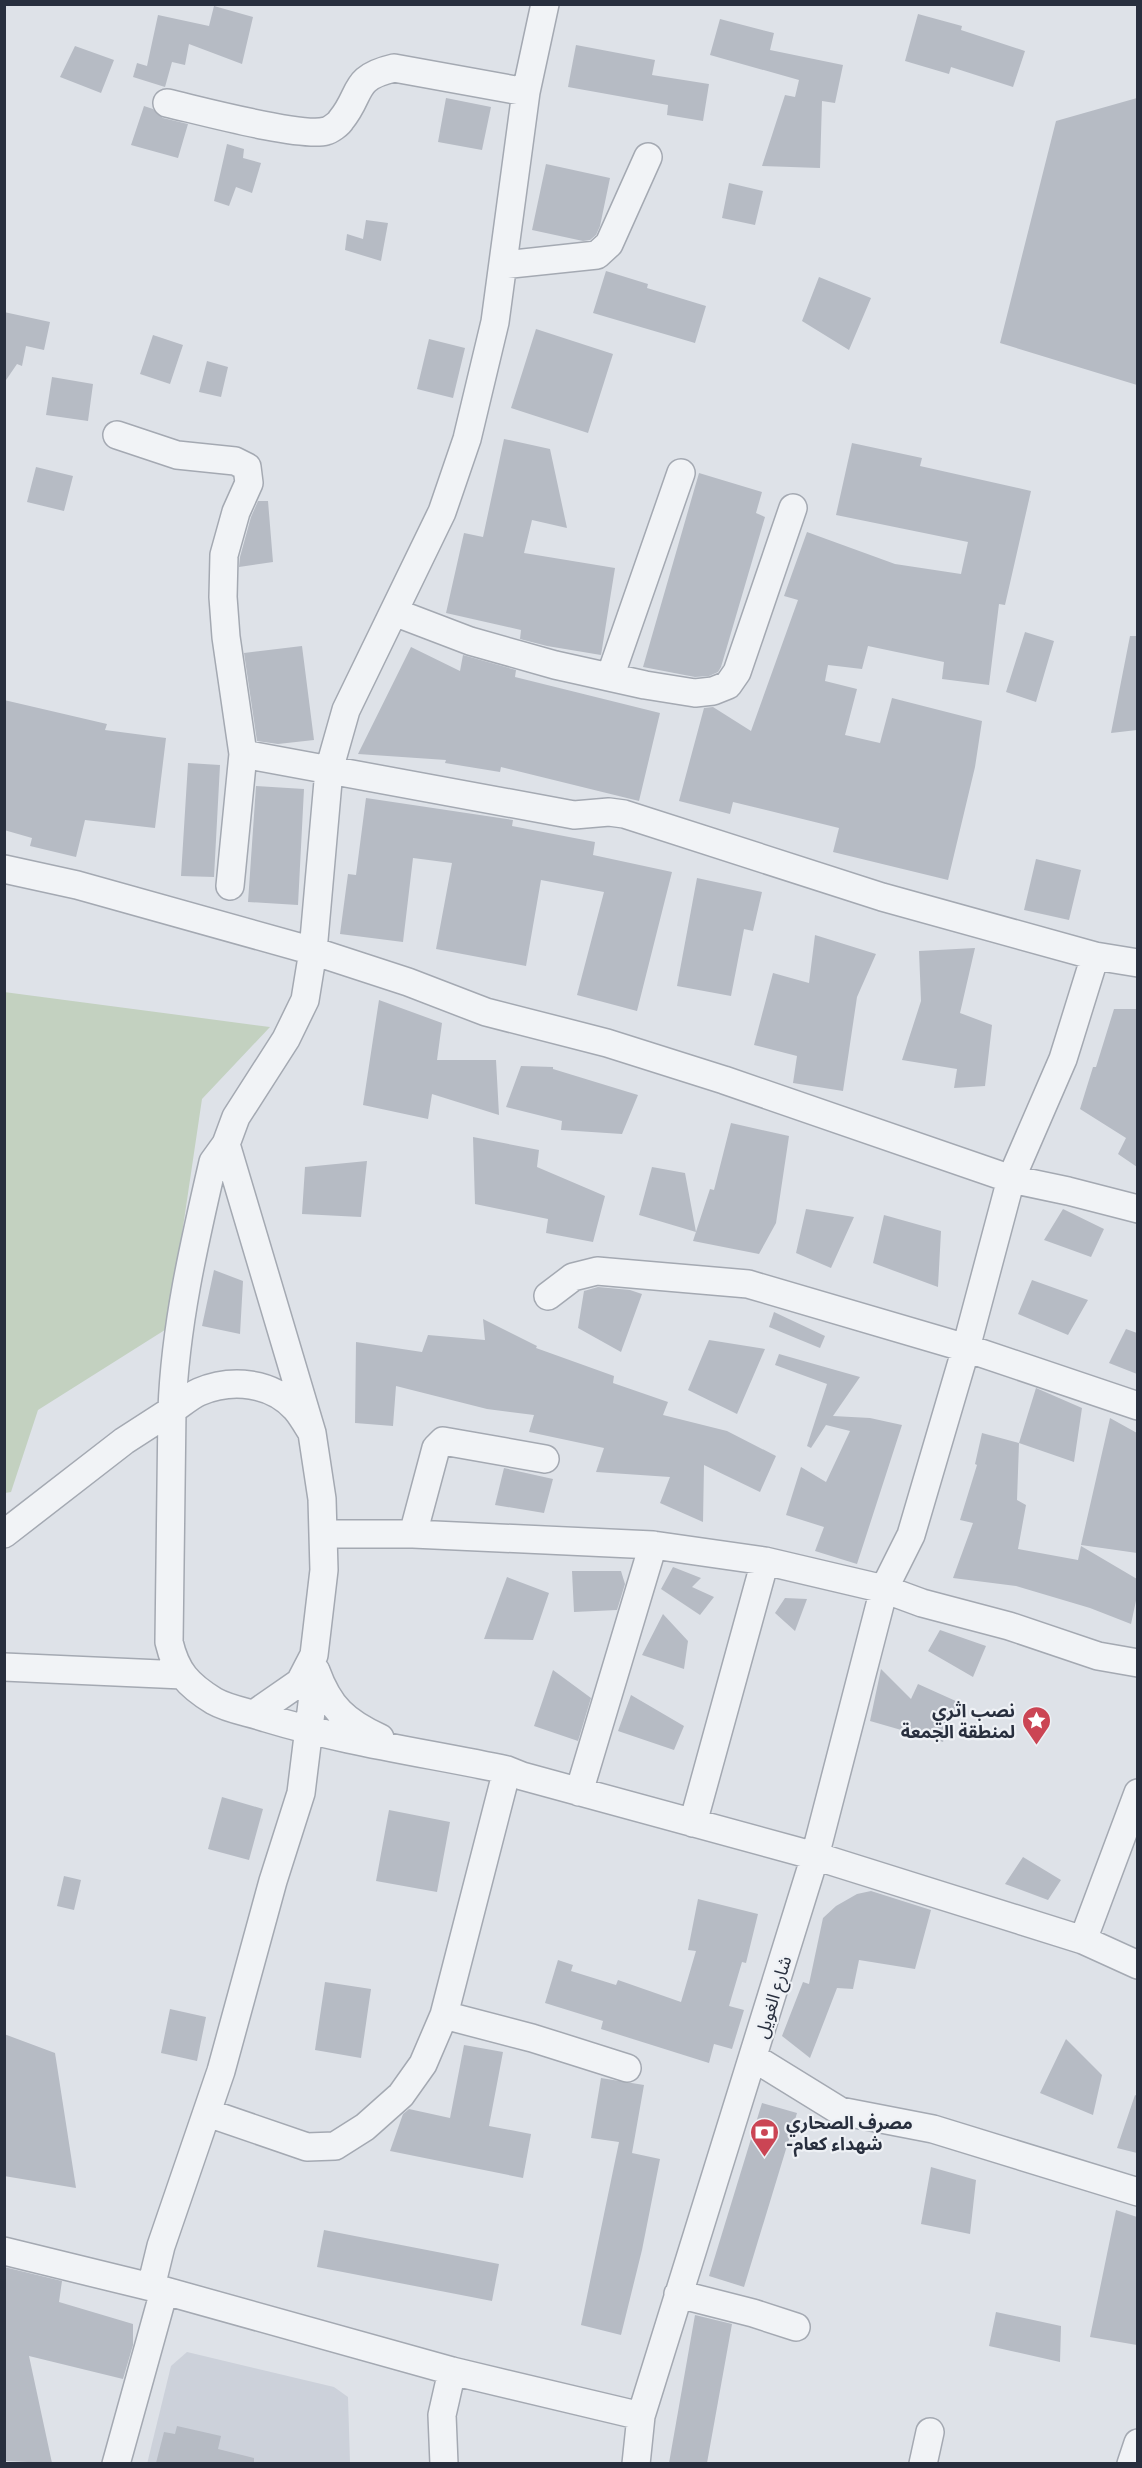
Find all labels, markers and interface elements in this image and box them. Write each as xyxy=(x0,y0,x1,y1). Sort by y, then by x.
place label: نصب اثري لمنطقة الجمعة xyxy=(901,1700,1015,1742)
place icon: نصب اثري لمنطقة الجمعة xyxy=(1020,1704,1052,1746)
street label: شارع الغويل xyxy=(751,1953,799,2042)
place label: مصرف الصحاري -شهداء كعام xyxy=(786,2112,913,2157)
bank icon: مصرف الصحاري -شهداء كعام xyxy=(749,2116,781,2158)

